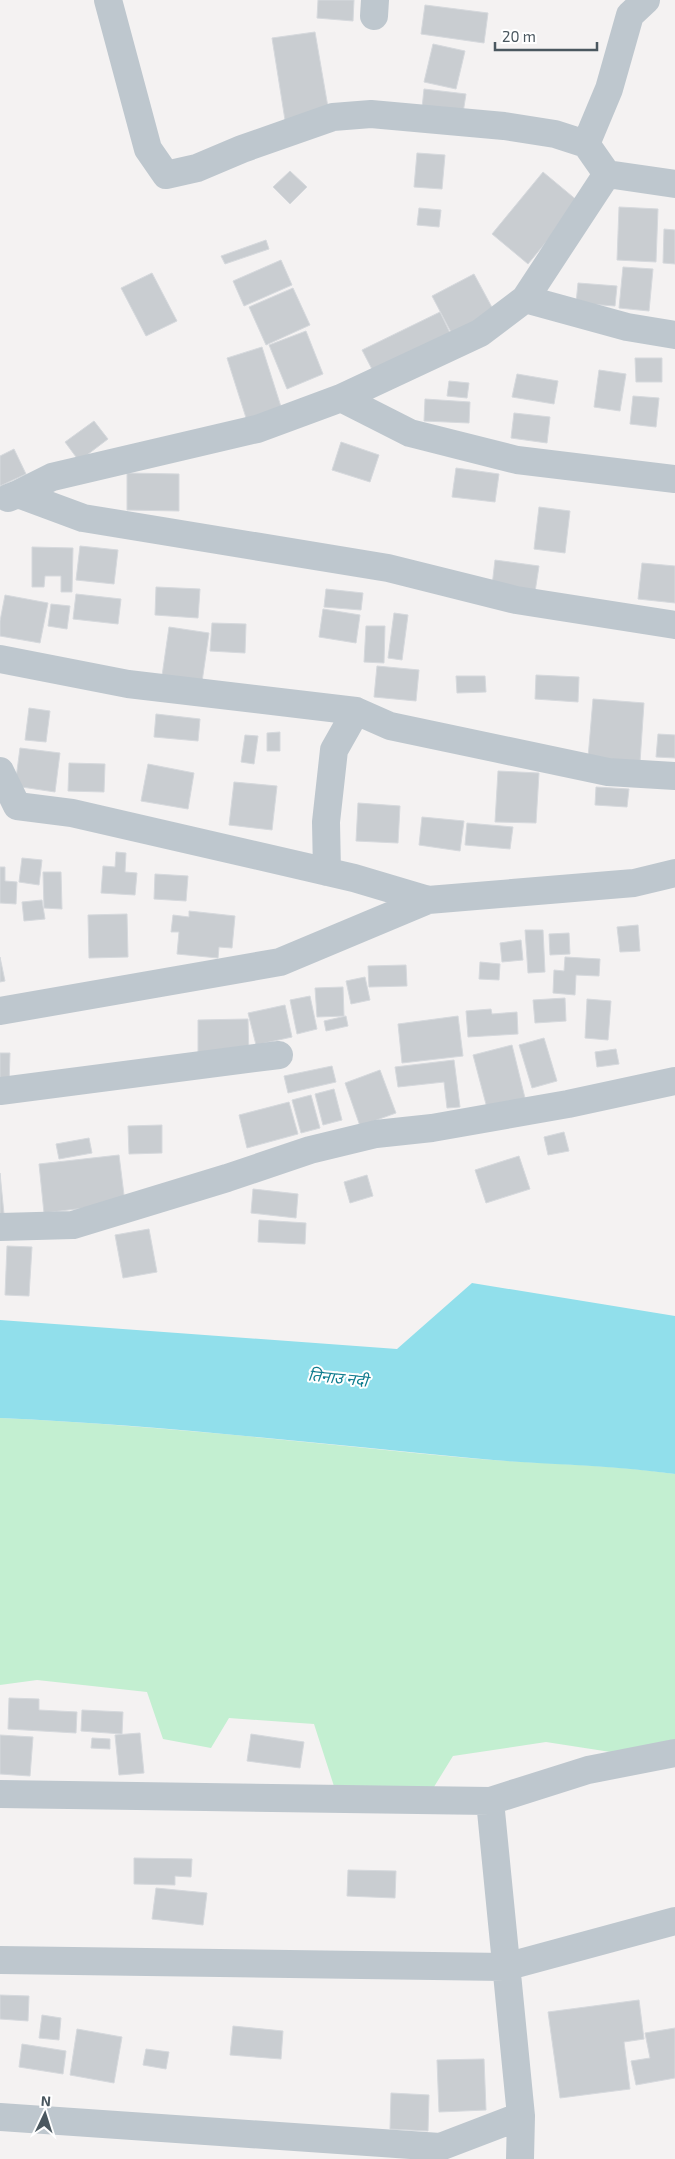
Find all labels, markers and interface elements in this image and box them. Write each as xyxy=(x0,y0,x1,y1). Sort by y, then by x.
scale bar xyxy=(495,20,598,52)
text: 20 m xyxy=(502,27,536,45)
water label: तिनाउ नदी xyxy=(307,1364,372,1390)
north arrow xyxy=(20,2089,70,2139)
text: N xyxy=(40,2092,52,2109)

